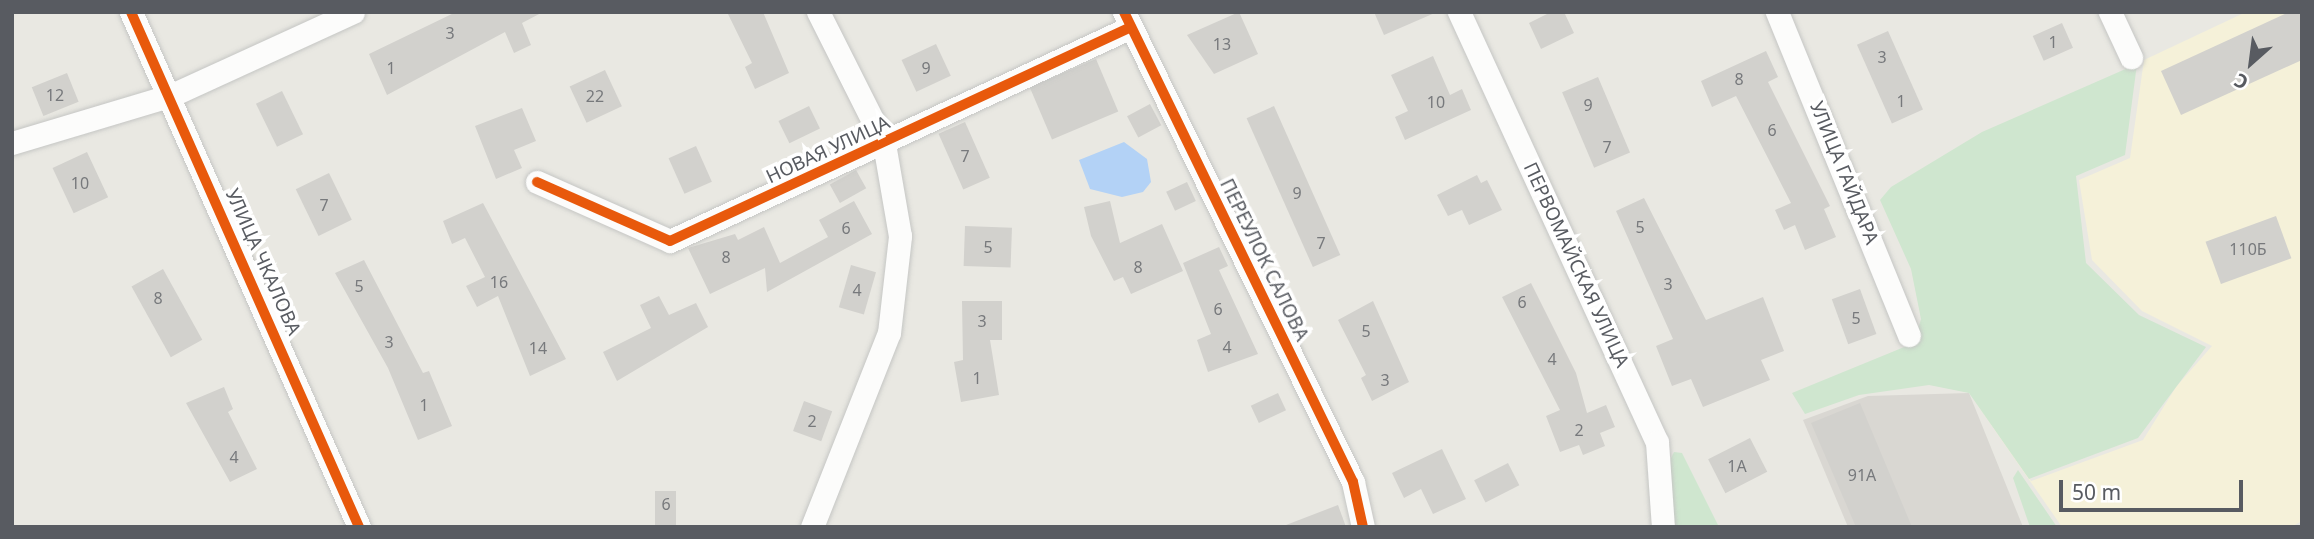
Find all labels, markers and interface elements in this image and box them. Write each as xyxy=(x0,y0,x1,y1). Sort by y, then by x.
house number: 3 xyxy=(445,23,455,43)
north arrow xyxy=(2216,28,2286,98)
house number: 1 xyxy=(2048,32,2058,52)
house number: 13 xyxy=(1213,34,1231,54)
house number: 3 xyxy=(1877,47,1887,67)
house number: 1 xyxy=(386,58,396,78)
house number: 9 xyxy=(921,58,931,78)
text: С xyxy=(2230,67,2253,96)
house number: 8 xyxy=(1734,69,1744,89)
house number: 12 xyxy=(46,85,64,105)
house number: 22 xyxy=(586,86,604,106)
house number: 1 xyxy=(1896,91,1906,111)
house number: 10 xyxy=(1427,92,1445,112)
house number: 9 xyxy=(1583,95,1593,115)
street label: УЛИЦА ГАЙДАРА xyxy=(1805,98,1883,248)
street label: НОВАЯ УЛИЦА xyxy=(762,111,894,189)
house number: 6 xyxy=(1767,120,1777,140)
house number: 7 xyxy=(1602,137,1612,157)
house number: 7 xyxy=(960,146,970,166)
street label: ПЕРВОМАЙСКАЯ УЛИЦА xyxy=(1518,159,1634,371)
house number: 10 xyxy=(71,173,89,193)
street label: ПЕРЕУЛОК САЛОВА xyxy=(1215,175,1313,345)
house number: 9 xyxy=(1292,183,1302,203)
street label: УЛИЦА ЧКАЛОВА xyxy=(221,185,305,339)
house number: 7 xyxy=(319,195,329,215)
house number: 5 xyxy=(1635,217,1645,237)
house number: 6 xyxy=(841,218,851,238)
house number: 7 xyxy=(1316,233,1326,253)
house number: 5 xyxy=(983,237,993,257)
house number: 110Б xyxy=(2229,239,2267,259)
house number: 8 xyxy=(721,247,731,267)
house number: 8 xyxy=(1133,257,1143,277)
house number: 16 xyxy=(490,272,508,292)
house number: 3 xyxy=(1663,274,1673,294)
house number: 5 xyxy=(354,276,364,296)
house number: 4 xyxy=(852,280,862,300)
house number: 8 xyxy=(153,288,163,308)
house number: 6 xyxy=(1517,292,1527,312)
house number: 6 xyxy=(1213,299,1223,319)
house number: 5 xyxy=(1851,308,1861,328)
house number: 3 xyxy=(977,311,987,331)
house number: 5 xyxy=(1361,321,1371,341)
house number: 3 xyxy=(384,332,394,352)
house number: 4 xyxy=(1222,337,1232,357)
house number: 14 xyxy=(529,338,547,358)
house number: 4 xyxy=(1547,349,1557,369)
house number: 1 xyxy=(972,368,982,388)
house number: 3 xyxy=(1380,370,1390,390)
house number: 1 xyxy=(419,395,429,415)
house number: 2 xyxy=(807,411,817,431)
house number: 2 xyxy=(1574,420,1584,440)
house number: 4 xyxy=(229,447,239,467)
house number: 1А xyxy=(1727,456,1747,476)
house number: 91А xyxy=(1848,465,1876,485)
scale bar xyxy=(2062,466,2246,510)
text: 50 m xyxy=(2072,478,2121,506)
house number: 6 xyxy=(661,494,671,514)

